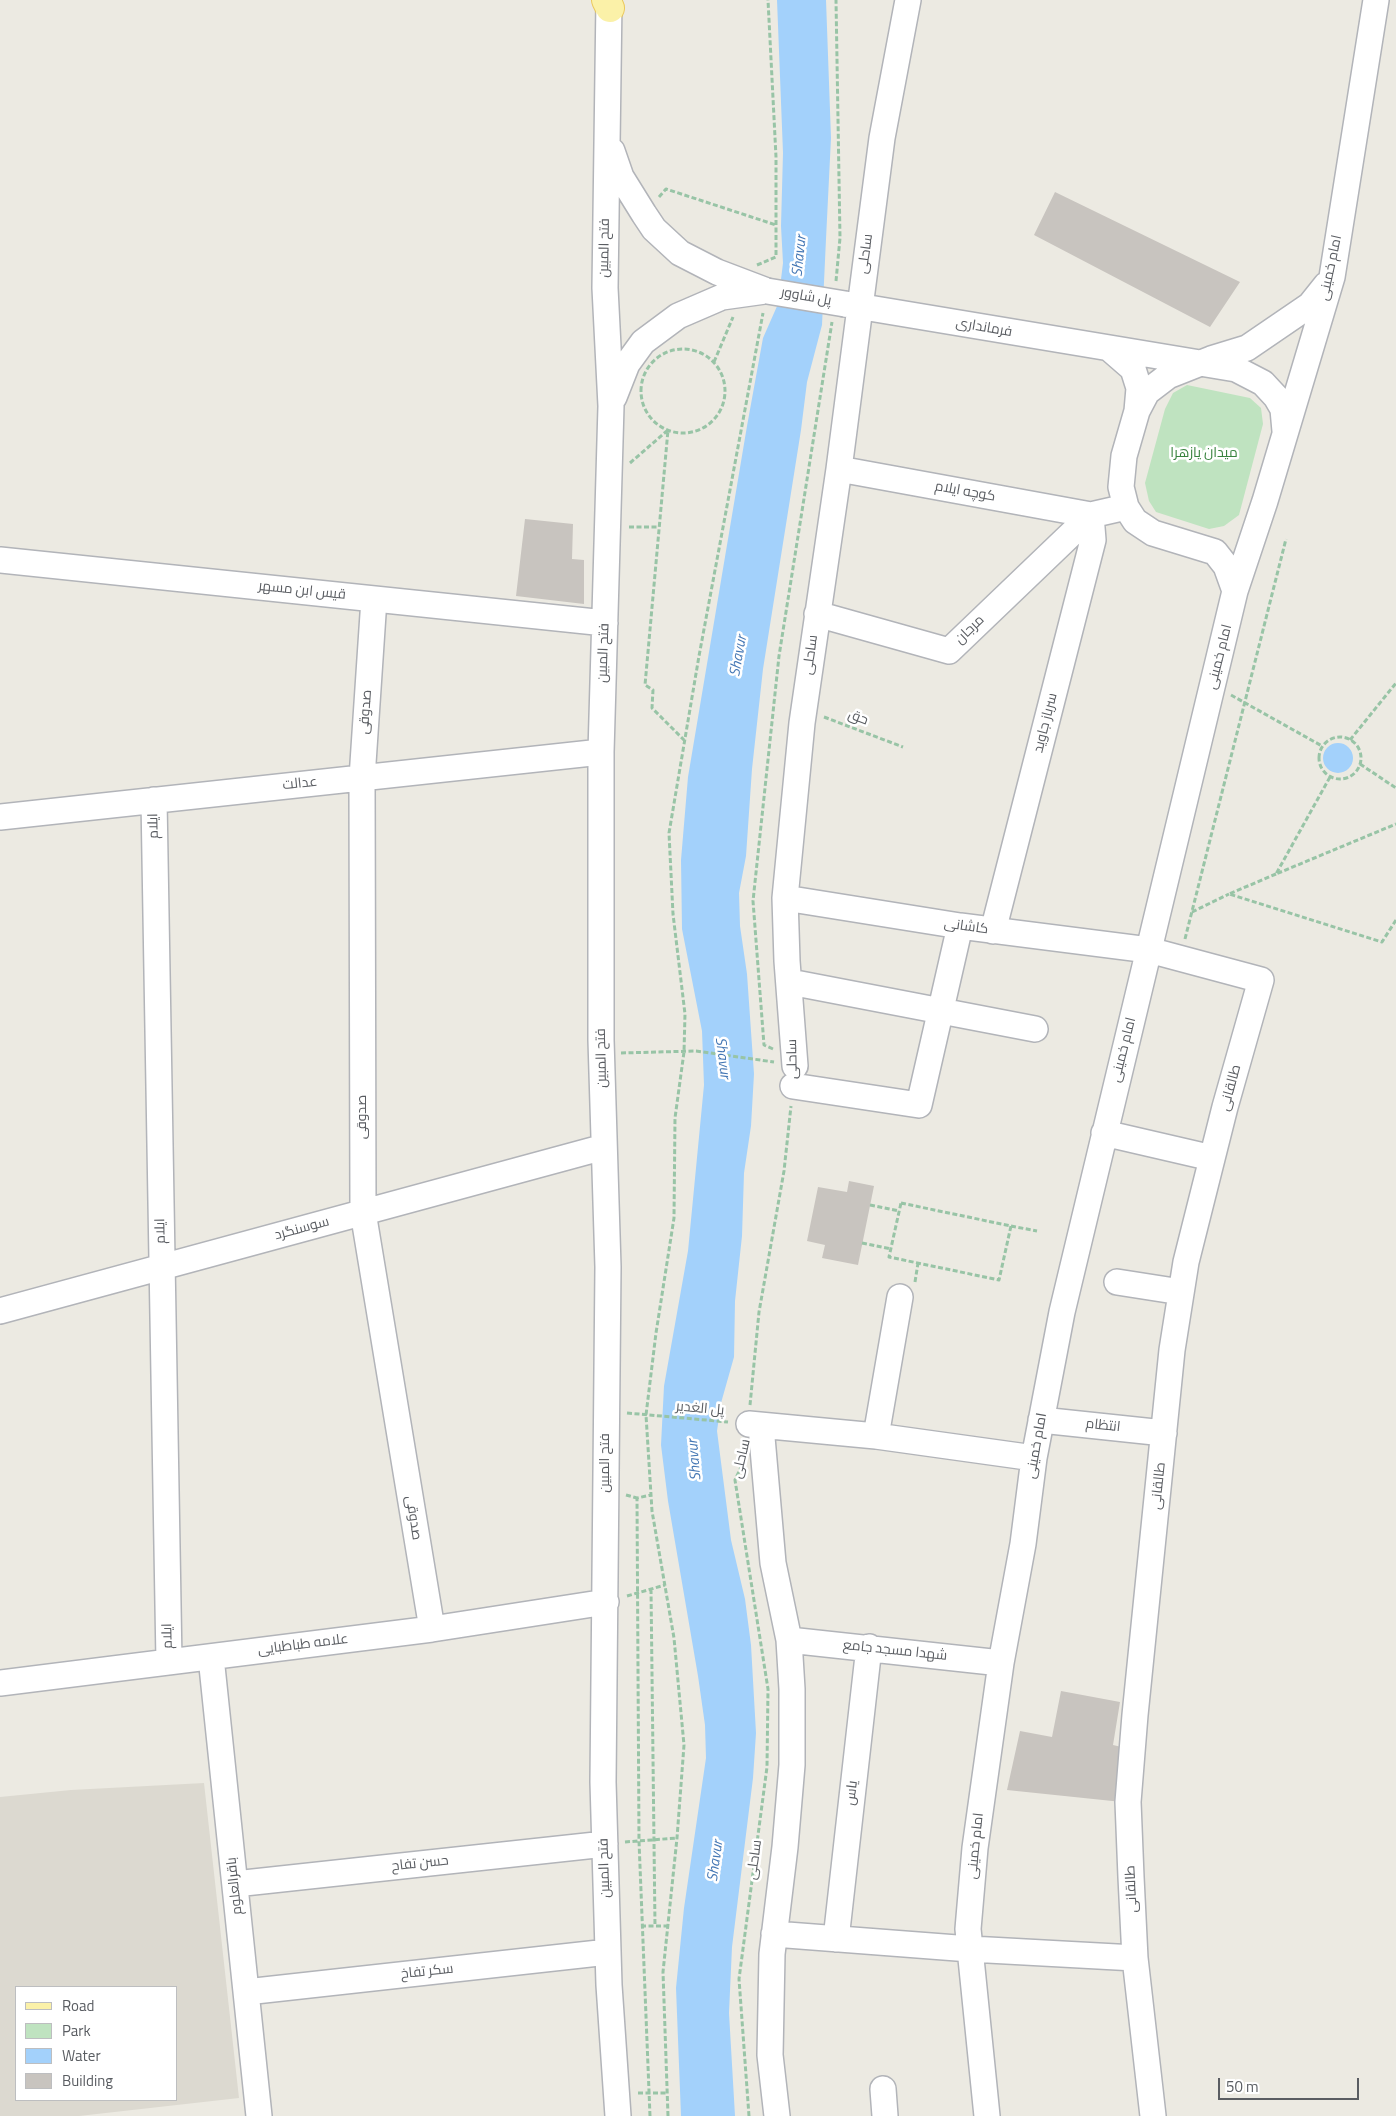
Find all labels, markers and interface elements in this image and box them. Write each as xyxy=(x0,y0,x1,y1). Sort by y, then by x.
street label: فتح المبین xyxy=(596,218,614,278)
street label: ساحلی xyxy=(855,233,877,275)
water label: Shavur xyxy=(789,234,811,278)
street label: امام خمینی xyxy=(1316,234,1346,302)
street label: پل شاوور xyxy=(779,284,833,310)
street label: فرمانداری xyxy=(954,315,1014,341)
park label: میدان یازهرا xyxy=(1170,446,1238,462)
street label: کوچه ایلام xyxy=(933,478,997,506)
street label: قیس ابن مسهر xyxy=(257,578,347,604)
street label: مرجان xyxy=(952,612,988,648)
street label: فتح المبین xyxy=(595,623,613,683)
street label: امام خمینی xyxy=(1204,623,1236,691)
water label: Shavur xyxy=(727,634,751,678)
street label: ساحلی xyxy=(800,634,822,676)
street label: صدوقی xyxy=(356,689,376,735)
street label: سرباز جاوید xyxy=(1030,691,1062,755)
street label: حق xyxy=(846,707,870,729)
street label: عدالت xyxy=(282,774,318,794)
street label: ایلام xyxy=(145,813,163,839)
street label: کاشانی xyxy=(943,916,989,938)
street label: امام خمینی xyxy=(1108,1016,1140,1084)
street label: فتح المبین xyxy=(593,1028,611,1088)
water label: Shavur xyxy=(711,1036,733,1080)
street label: ساحلی xyxy=(784,1039,802,1079)
street label: طالقانی xyxy=(1217,1063,1245,1113)
street label: صدوقی xyxy=(355,1095,371,1139)
street label: سوسنگرد xyxy=(273,1214,331,1244)
street label: ایلام xyxy=(152,1218,170,1244)
street label: پل الغدیر xyxy=(675,1399,725,1419)
street label: امام خمینی xyxy=(1023,1412,1051,1480)
street label: انتظام xyxy=(1085,1416,1121,1436)
street label: فتح المبین xyxy=(598,1433,614,1493)
street label: ساحلی xyxy=(729,1438,755,1480)
water label: Shavur xyxy=(684,1439,706,1481)
street label: طالقانی xyxy=(1148,1461,1170,1511)
street label: صدوقی xyxy=(401,1495,425,1541)
street label: ایلام xyxy=(159,1623,177,1649)
street label: علامه طباطبایی xyxy=(257,1631,349,1659)
street label: شهدا مسجد جامع xyxy=(842,1637,948,1665)
street label: یاس xyxy=(842,1780,862,1806)
street label: امام خمینی xyxy=(964,1812,988,1880)
street label: فتح المبین xyxy=(596,1838,614,1898)
water label: Shavur xyxy=(704,1839,728,1883)
street label: ساحلی xyxy=(744,1839,766,1881)
street label: حسن تفاح xyxy=(391,1853,449,1875)
street label: باقرالعلوم xyxy=(224,1856,246,1916)
street label: طالقانی xyxy=(1122,1865,1142,1913)
street label: سکر تفاخ xyxy=(400,1961,454,1983)
legend xyxy=(15,1986,178,2101)
text: Road xyxy=(62,1994,94,2017)
text: Park xyxy=(62,2019,91,2042)
text: Water xyxy=(62,2044,101,2067)
scale bar xyxy=(1221,2068,1362,2100)
text: Building xyxy=(62,2069,113,2092)
text: 50 m xyxy=(1226,2075,1259,2098)

